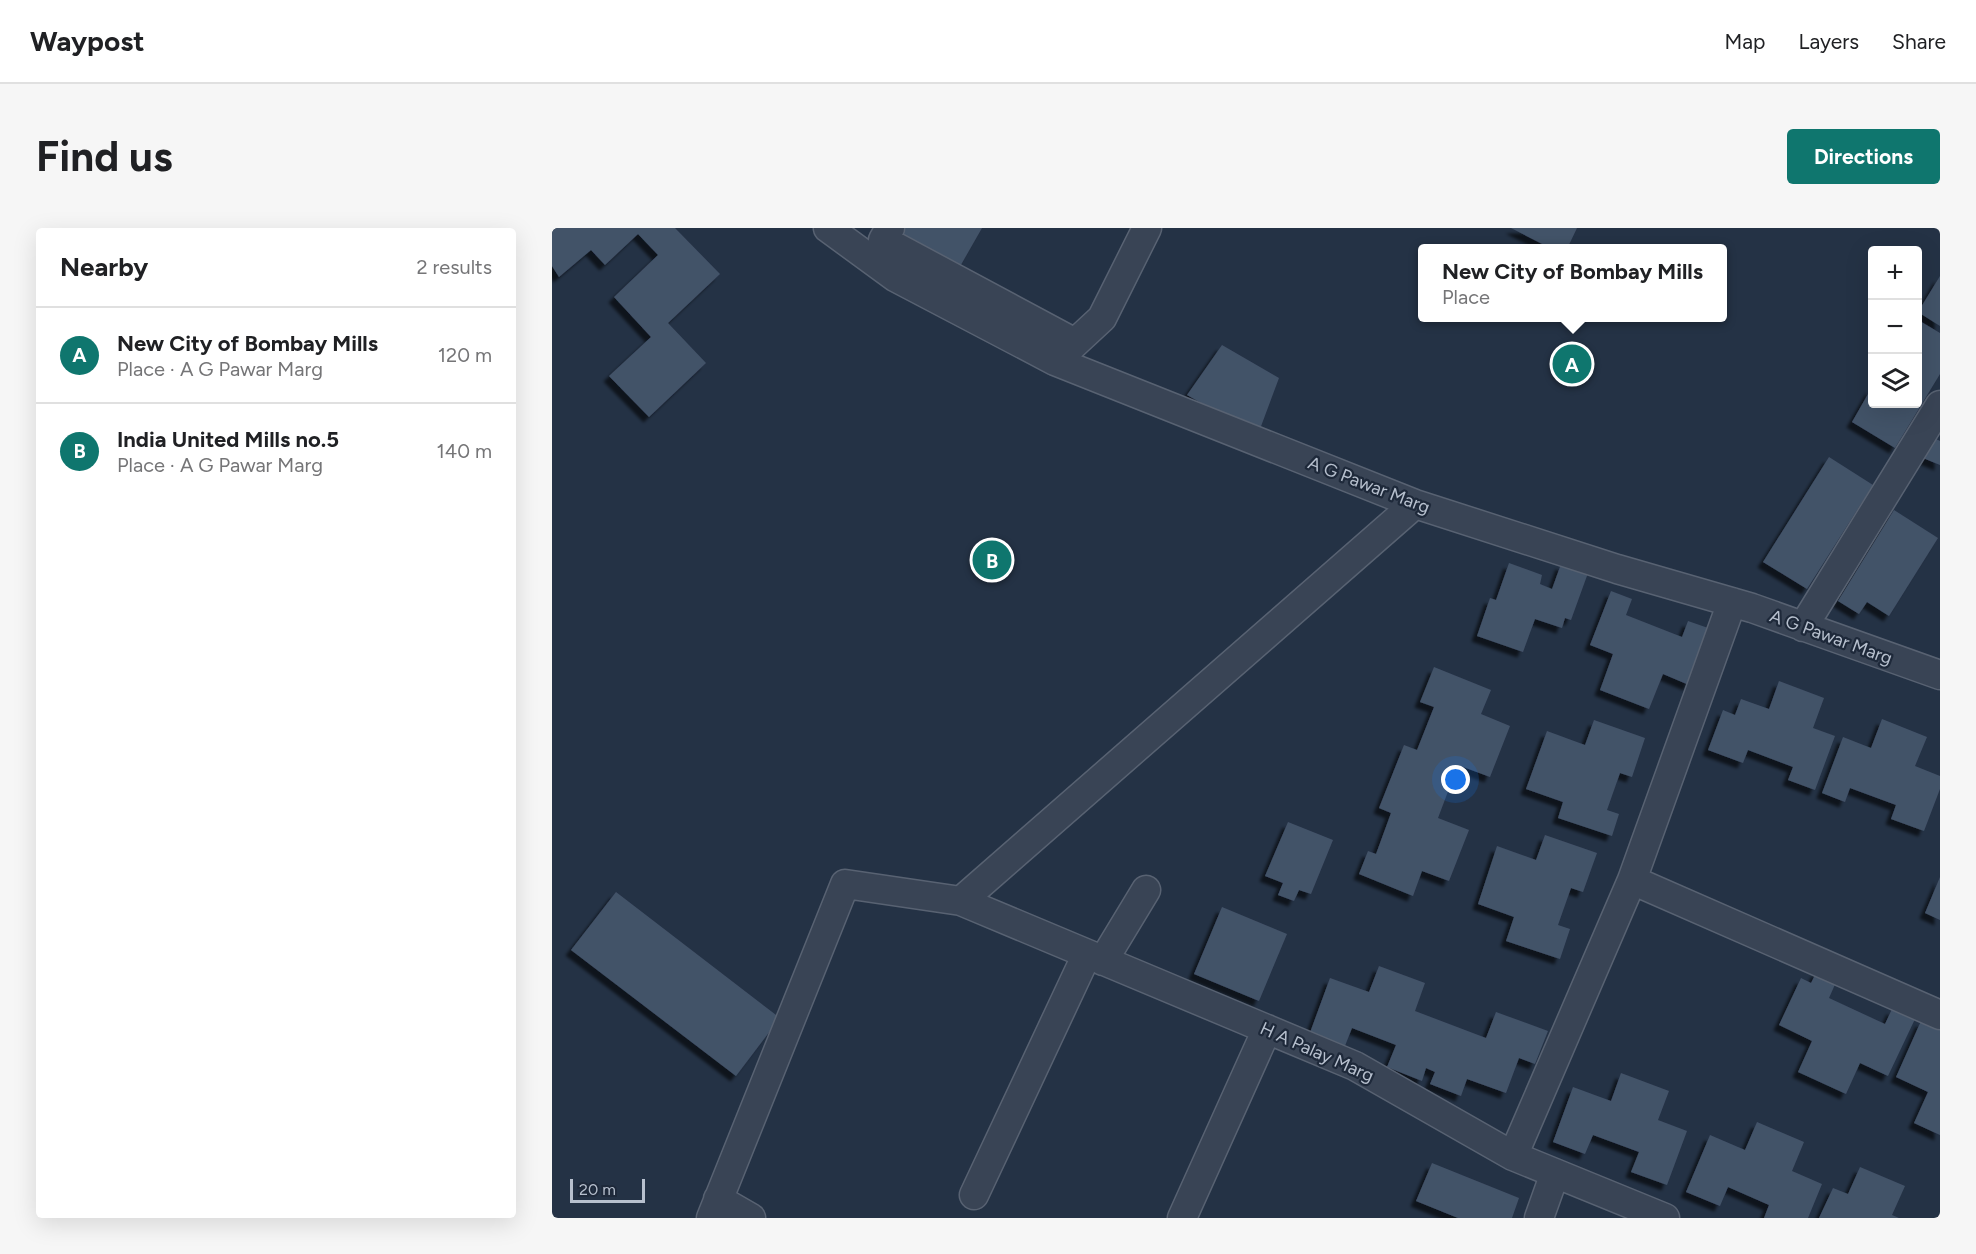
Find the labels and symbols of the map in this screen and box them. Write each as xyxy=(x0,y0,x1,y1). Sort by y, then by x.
pin: A xyxy=(1552,342,1592,386)
street label: A G Pawar Marg xyxy=(1305,452,1433,518)
pin: B xyxy=(972,538,1012,582)
street label: A G Pawar Marg xyxy=(1767,605,1895,669)
your location xyxy=(1441,765,1470,794)
street label: H A Palay Marg xyxy=(1257,1017,1377,1087)
scale bar xyxy=(570,1176,645,1204)

